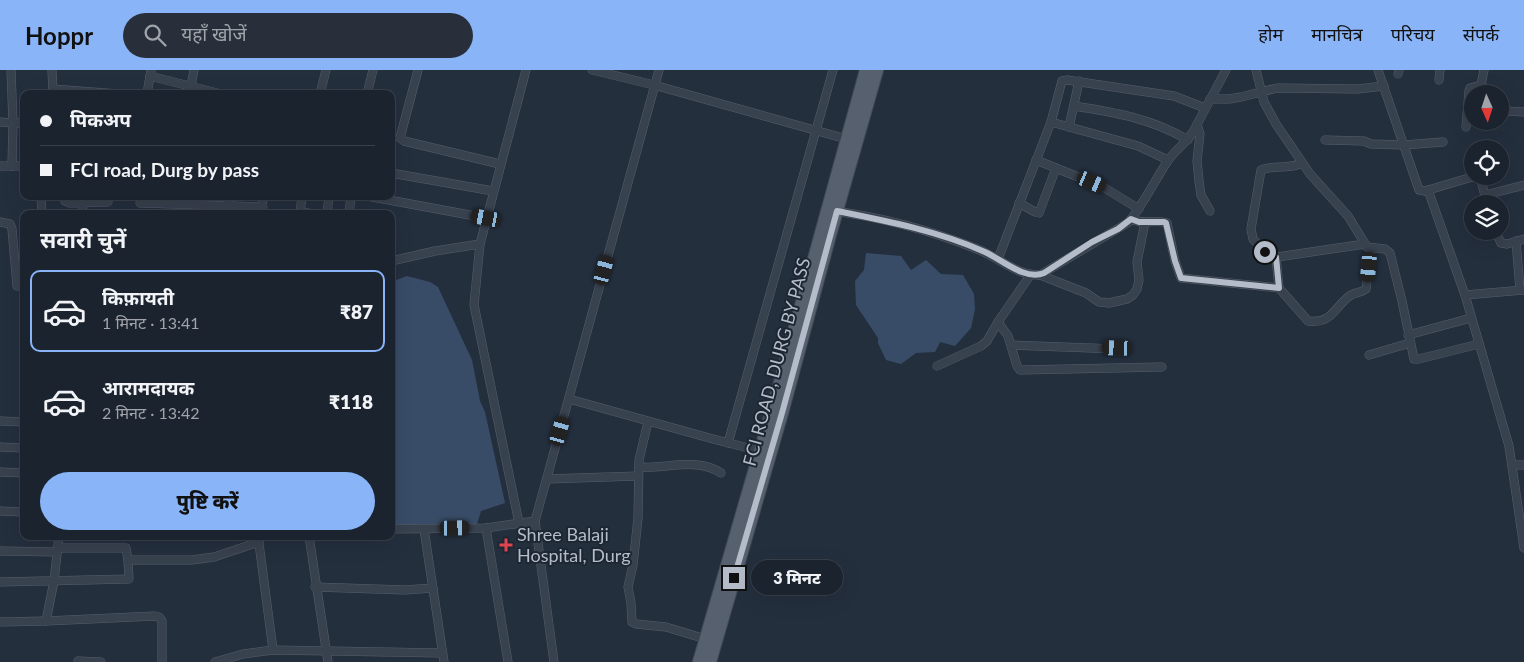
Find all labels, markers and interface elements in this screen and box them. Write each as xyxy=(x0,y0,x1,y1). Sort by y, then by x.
search box xyxy=(123,13,473,58)
text: Hoppr xyxy=(25,21,93,50)
icon: search xyxy=(141,21,169,49)
text: यहाँ खोजें xyxy=(181,22,247,45)
text: होम xyxy=(1258,23,1283,45)
text: मानचित्र xyxy=(1311,23,1363,45)
text: परिचय xyxy=(1391,23,1435,45)
text: संपर्क xyxy=(1463,23,1499,45)
north arrow xyxy=(1464,85,1509,130)
map controls xyxy=(1464,85,1509,240)
text: पिकअप xyxy=(70,108,131,131)
button: locate xyxy=(1464,140,1509,185)
text: FCI road, Durg by pass xyxy=(70,158,259,181)
car xyxy=(1075,169,1108,195)
button: layers xyxy=(1464,195,1509,240)
car xyxy=(469,208,502,228)
text: सवारी चुनें xyxy=(40,226,126,253)
route start xyxy=(1254,241,1276,263)
car xyxy=(1360,251,1377,283)
car xyxy=(592,254,615,286)
street label: FCI ROAD, DURG BY PASS xyxy=(738,255,814,468)
text: किफ़ायती xyxy=(102,286,174,309)
icon: car xyxy=(42,289,87,334)
text: ₹87 xyxy=(340,300,373,323)
text: 1 मिनट · 13:41 xyxy=(102,313,200,332)
car xyxy=(1101,340,1132,356)
text: आरामदायक xyxy=(102,376,194,399)
icon: car xyxy=(42,379,87,424)
text: ₹118 xyxy=(329,390,373,413)
text: 2 मिनट · 13:42 xyxy=(102,403,200,422)
car xyxy=(548,415,571,447)
button: पुष्टि करें xyxy=(40,472,375,530)
car xyxy=(439,520,470,536)
place label: Shree Balaji Hospital, Durg xyxy=(517,523,631,566)
marker: Shree Balaji Hospital, Durg xyxy=(499,538,513,552)
callout: 3 मिनट xyxy=(752,560,844,596)
route end xyxy=(723,567,745,589)
text: 3 मिनट xyxy=(773,568,821,587)

